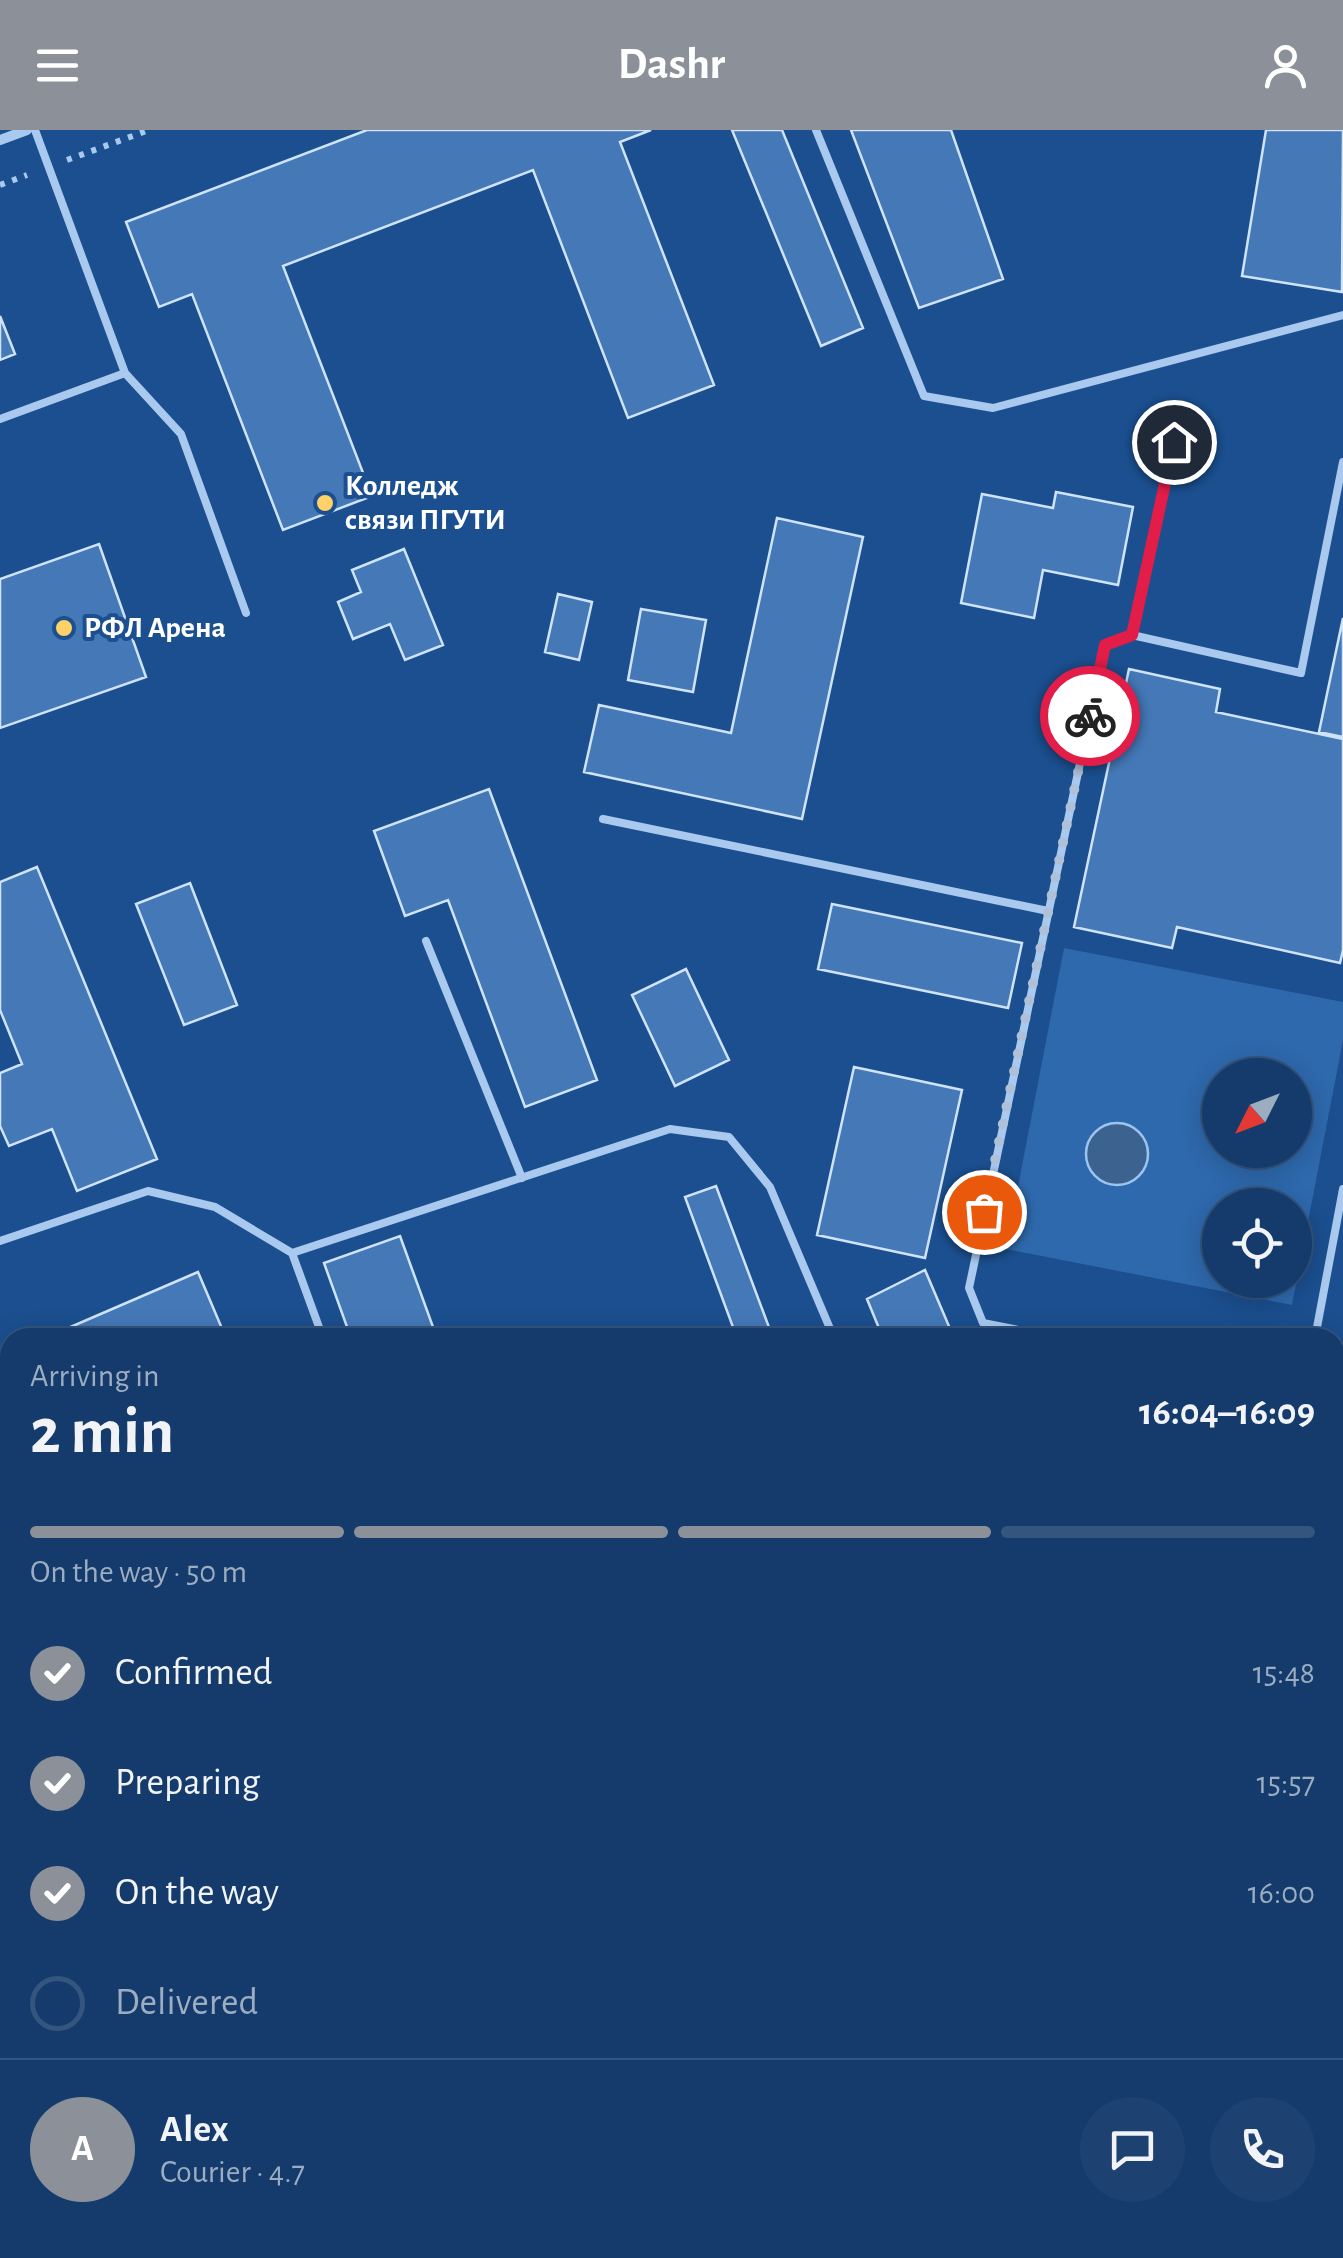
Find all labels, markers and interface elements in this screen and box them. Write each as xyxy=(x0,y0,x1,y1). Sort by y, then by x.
icon: menu xyxy=(30,38,85,93)
icon: person xyxy=(1258,38,1313,93)
text: Dashr xyxy=(618,42,725,87)
pin xyxy=(1132,400,1217,485)
icon: home xyxy=(1147,415,1202,470)
place label: Колледж связи ПГУТИ xyxy=(345,471,506,535)
marker: Колледж связи ПГУТИ xyxy=(314,492,336,514)
place label: РФЛ Арена xyxy=(84,613,226,643)
marker: РФЛ Арена xyxy=(53,617,75,639)
courier xyxy=(1040,666,1140,766)
icon: bike xyxy=(1063,689,1118,744)
north arrow xyxy=(1202,1058,1312,1168)
map controls xyxy=(1202,1058,1312,1298)
pin xyxy=(942,1170,1027,1255)
icon: bag xyxy=(957,1185,1012,1240)
button: locate xyxy=(1202,1188,1312,1298)
text: Arriving in xyxy=(30,1360,159,1392)
text: 16:04–16:09 xyxy=(1139,1394,1315,1432)
text: 2 min xyxy=(30,1400,174,1465)
text: On the way · 50 m xyxy=(30,1556,247,1588)
icon: check xyxy=(30,1646,85,1701)
text: Confirmed xyxy=(115,1654,272,1692)
text: 15:48 xyxy=(1253,1657,1315,1689)
icon: check xyxy=(30,1756,85,1811)
text: Preparing xyxy=(115,1764,260,1802)
text: 15:57 xyxy=(1257,1767,1315,1799)
icon: check xyxy=(30,1866,85,1921)
text: On the way xyxy=(115,1874,279,1912)
text: 16:00 xyxy=(1248,1877,1315,1909)
text: Delivered xyxy=(115,1984,258,2022)
button: chat xyxy=(1080,2097,1185,2202)
button: phone xyxy=(1210,2097,1315,2202)
text: Alex xyxy=(160,2111,229,2149)
text: A xyxy=(71,2130,94,2168)
text: Courier · 4.7 xyxy=(160,2156,305,2188)

